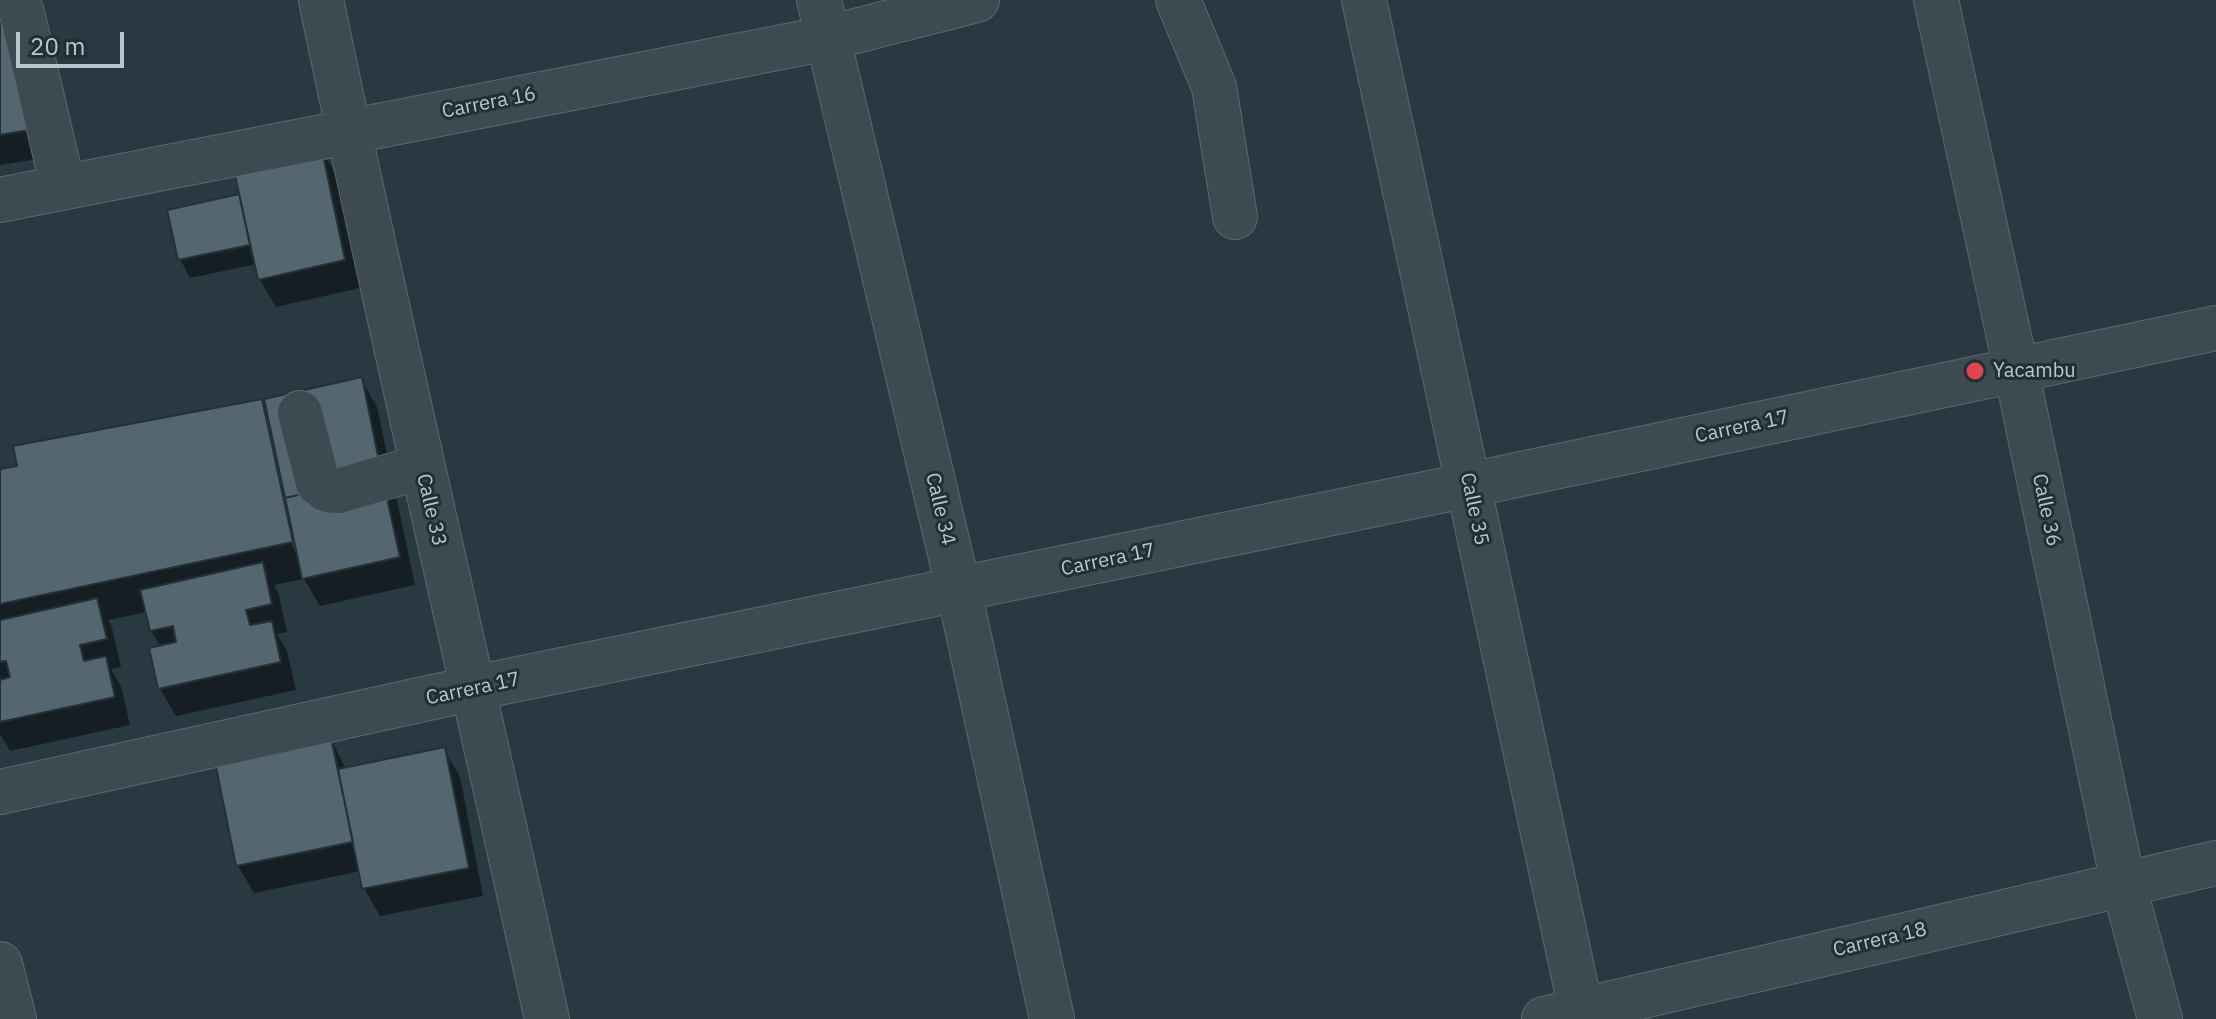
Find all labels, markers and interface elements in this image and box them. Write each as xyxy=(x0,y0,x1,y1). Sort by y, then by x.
scale bar xyxy=(20,16,128,66)
text: 20 m xyxy=(30,30,85,62)
street label: Carrera 16 xyxy=(440,82,538,124)
place label: Yacambu xyxy=(1993,359,2076,383)
marker: Yacambu xyxy=(1964,360,1986,382)
street label: Carrera 17 xyxy=(1693,405,1791,449)
street label: Calle 34 xyxy=(920,470,960,548)
street label: Calle 33 xyxy=(411,471,451,549)
street label: Calle 35 xyxy=(1455,471,1493,547)
street label: Calle 36 xyxy=(2027,472,2065,548)
street label: Carrera 17 xyxy=(1059,538,1157,582)
street label: Carrera 17 xyxy=(424,667,522,711)
street label: Carrera 18 xyxy=(1831,918,1929,962)

